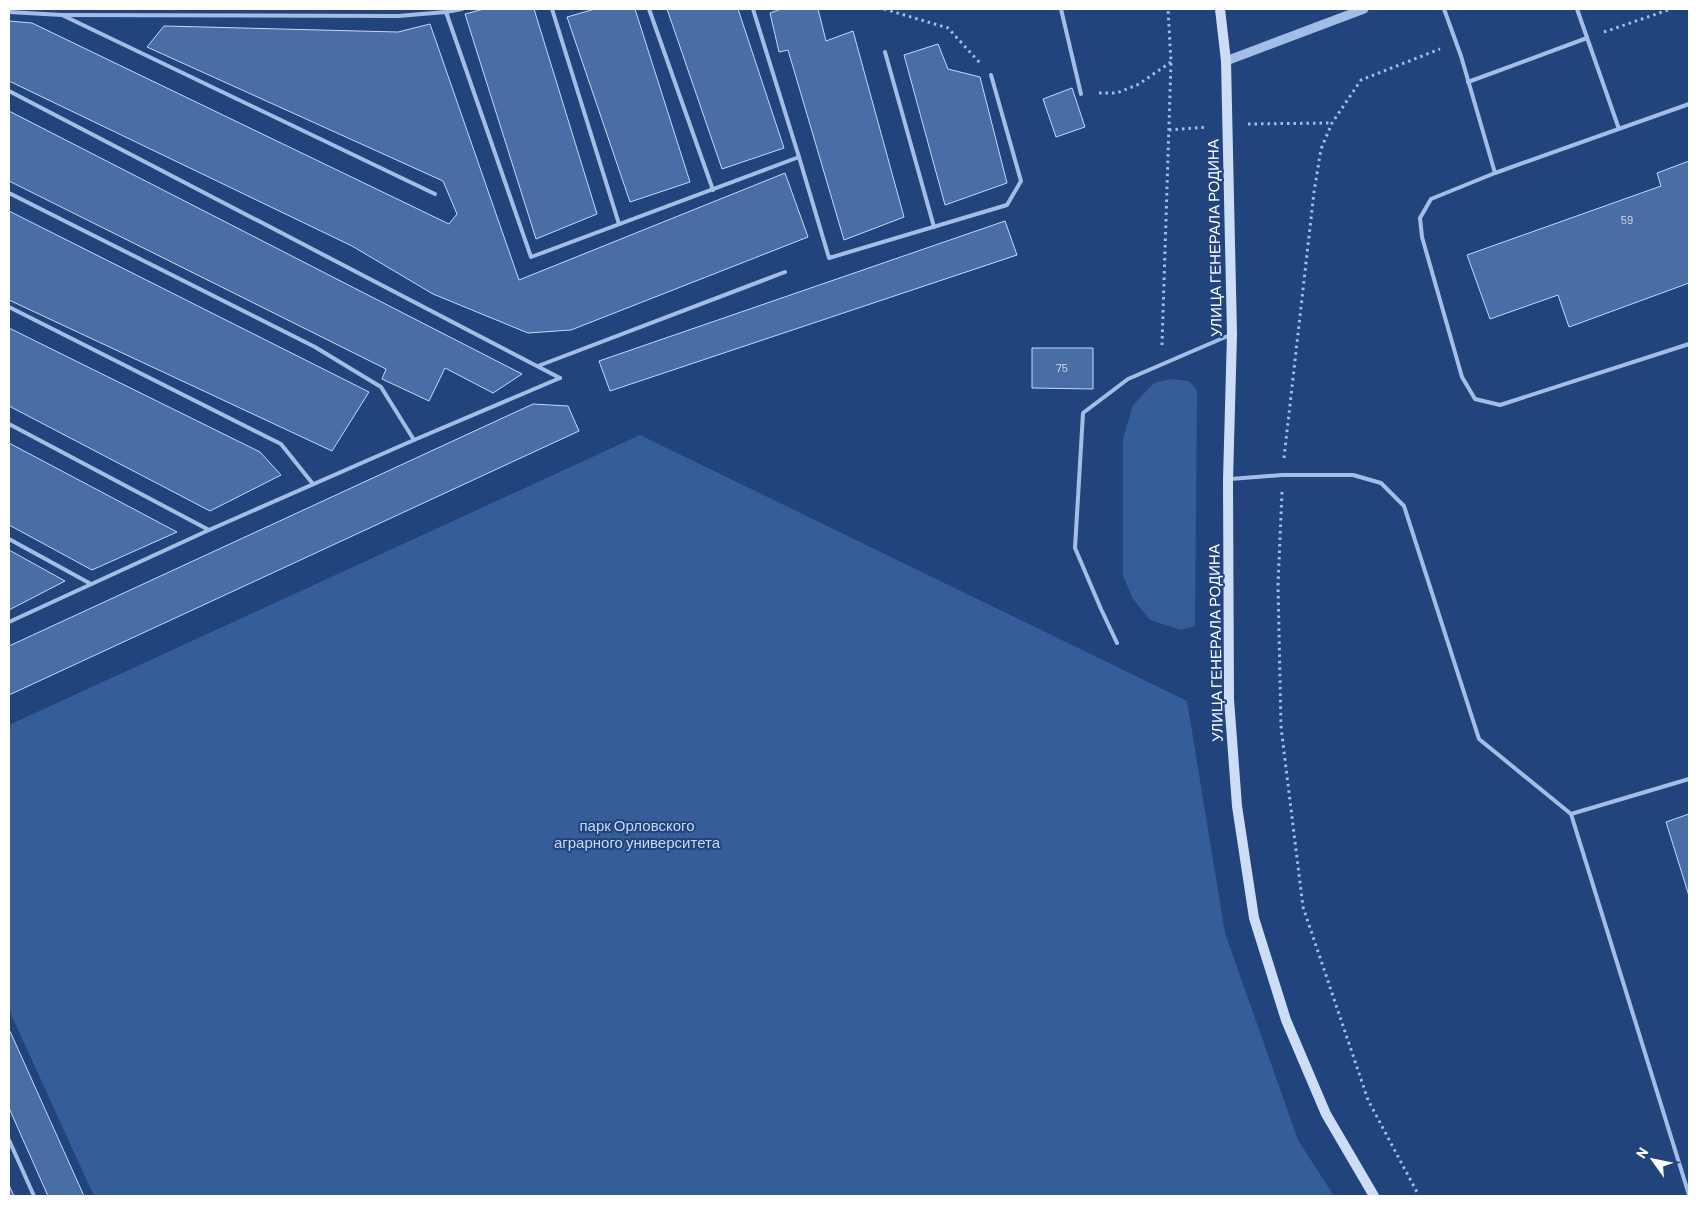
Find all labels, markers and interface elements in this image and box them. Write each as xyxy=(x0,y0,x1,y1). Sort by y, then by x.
street label: УЛИЦА ГЕНЕРАЛА РОДИНА xyxy=(1203,139,1225,337)
house number: 59 xyxy=(1621,212,1633,226)
house number: 75 xyxy=(1056,360,1068,374)
street label: УЛИЦА ГЕНЕРАЛА РОДИНА xyxy=(1204,544,1226,742)
park label: парк Орловского аграрного университета xyxy=(554,816,721,851)
north arrow xyxy=(1628,1135,1678,1185)
text: N xyxy=(1632,1144,1651,1161)

